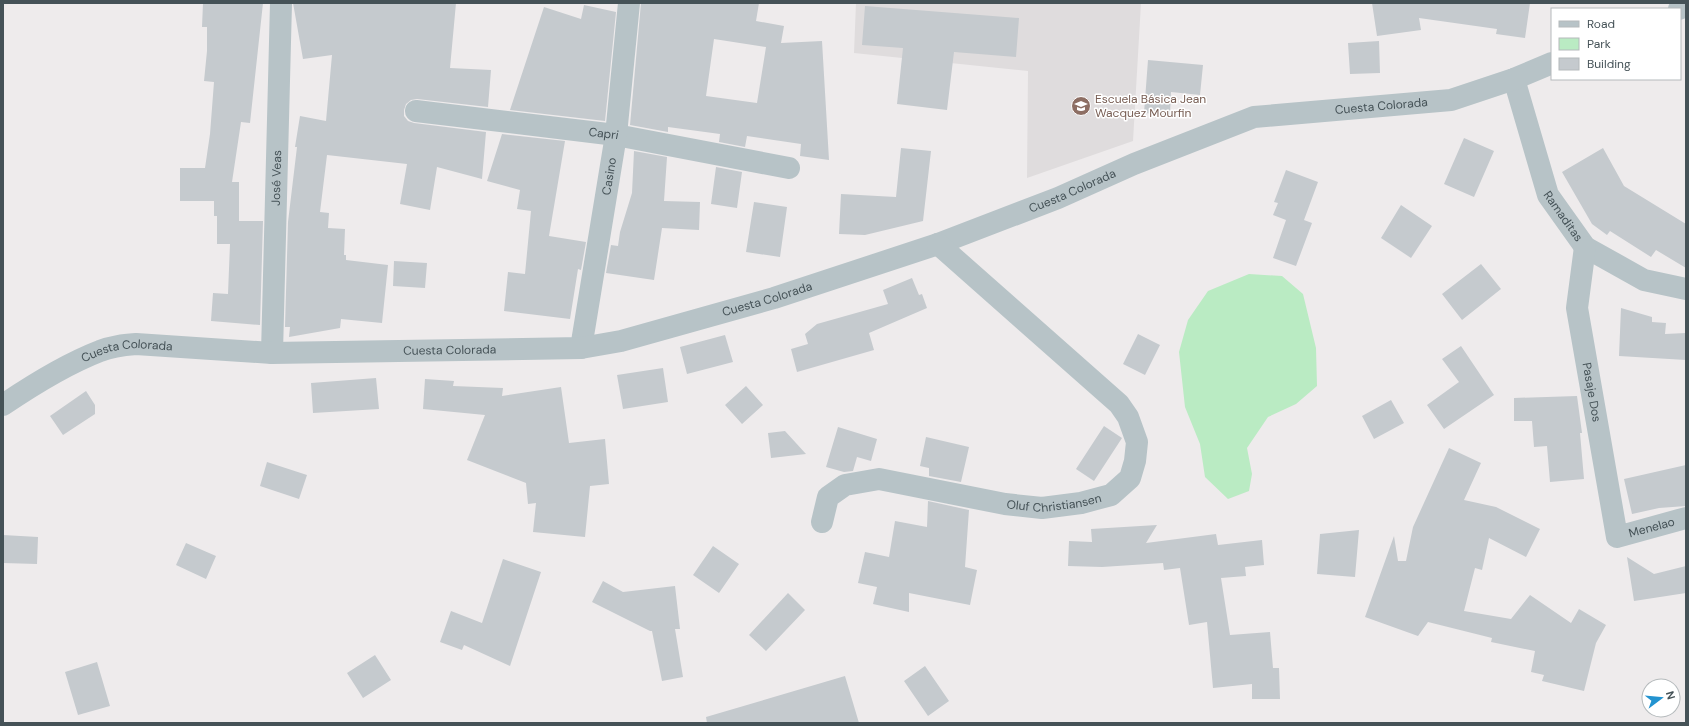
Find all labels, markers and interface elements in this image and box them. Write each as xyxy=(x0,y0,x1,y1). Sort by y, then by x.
legend xyxy=(1551,8,1681,80)
text: Road xyxy=(1587,16,1615,32)
text: Park xyxy=(1587,36,1611,52)
text: Building xyxy=(1587,56,1631,72)
place label: Escuela Básica Jean Wacquez Mourfin xyxy=(1095,91,1206,121)
street label: Cuesta Colorada xyxy=(1334,94,1428,118)
school or university icon: Escuela Básica Jean Wacquez Mourfin xyxy=(1070,95,1092,117)
street label: Capri xyxy=(588,124,620,143)
street label: José Veas xyxy=(268,150,285,206)
street label: Casino xyxy=(598,156,620,196)
street label: Cuesta Colorada xyxy=(1027,165,1118,216)
street label: Ramaditas xyxy=(1540,188,1587,245)
street label: Cuesta Colorada xyxy=(720,278,814,320)
street label: Cuesta Colorada xyxy=(79,336,173,366)
street label: Cuesta Colorada xyxy=(403,341,496,359)
street label: Pasaje Dos xyxy=(1579,361,1605,423)
street label: Oluf Christiansen xyxy=(1006,490,1103,516)
street label: Menelao xyxy=(1627,513,1676,541)
north arrow xyxy=(1641,678,1681,718)
text: N xyxy=(1663,689,1678,701)

